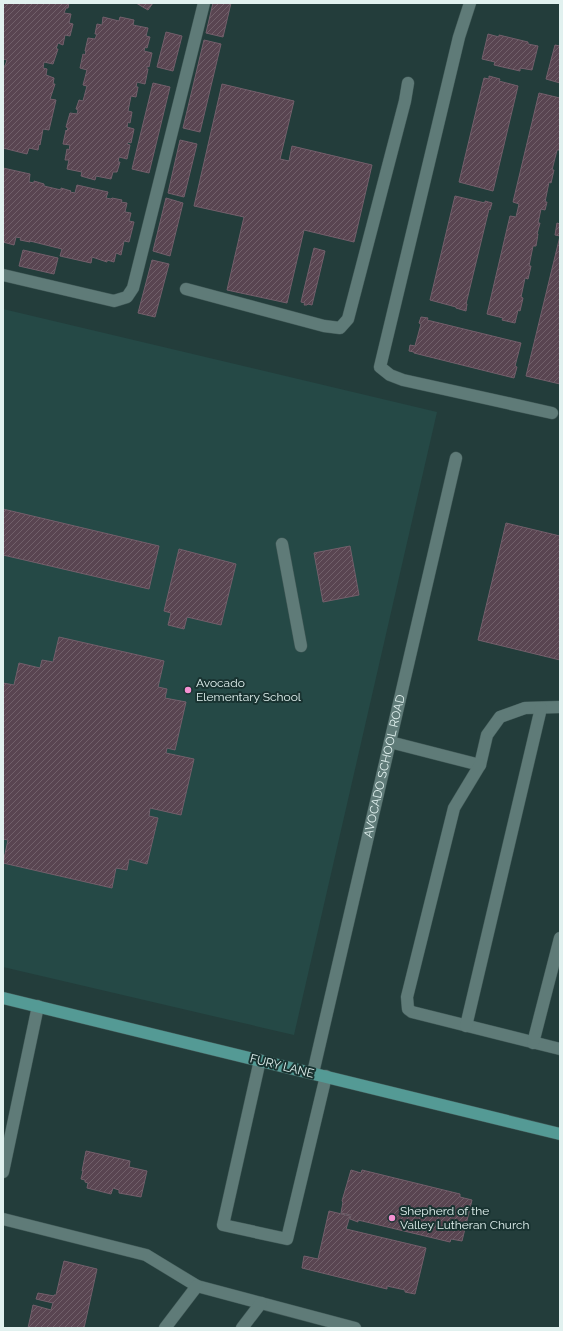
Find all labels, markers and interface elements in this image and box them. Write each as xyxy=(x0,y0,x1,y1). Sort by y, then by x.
place label: Avocado Elementary School xyxy=(196,676,302,704)
marker: Avocado Elementary School xyxy=(183,685,193,695)
street label: AVOCADO SCHOOL ROAD xyxy=(361,693,408,839)
street label: FURY LANE xyxy=(248,1051,316,1081)
place label: Shepherd of the Valley Lutheran Church xyxy=(400,1204,530,1232)
marker: Shepherd of the Valley Lutheran Church xyxy=(387,1213,397,1223)

